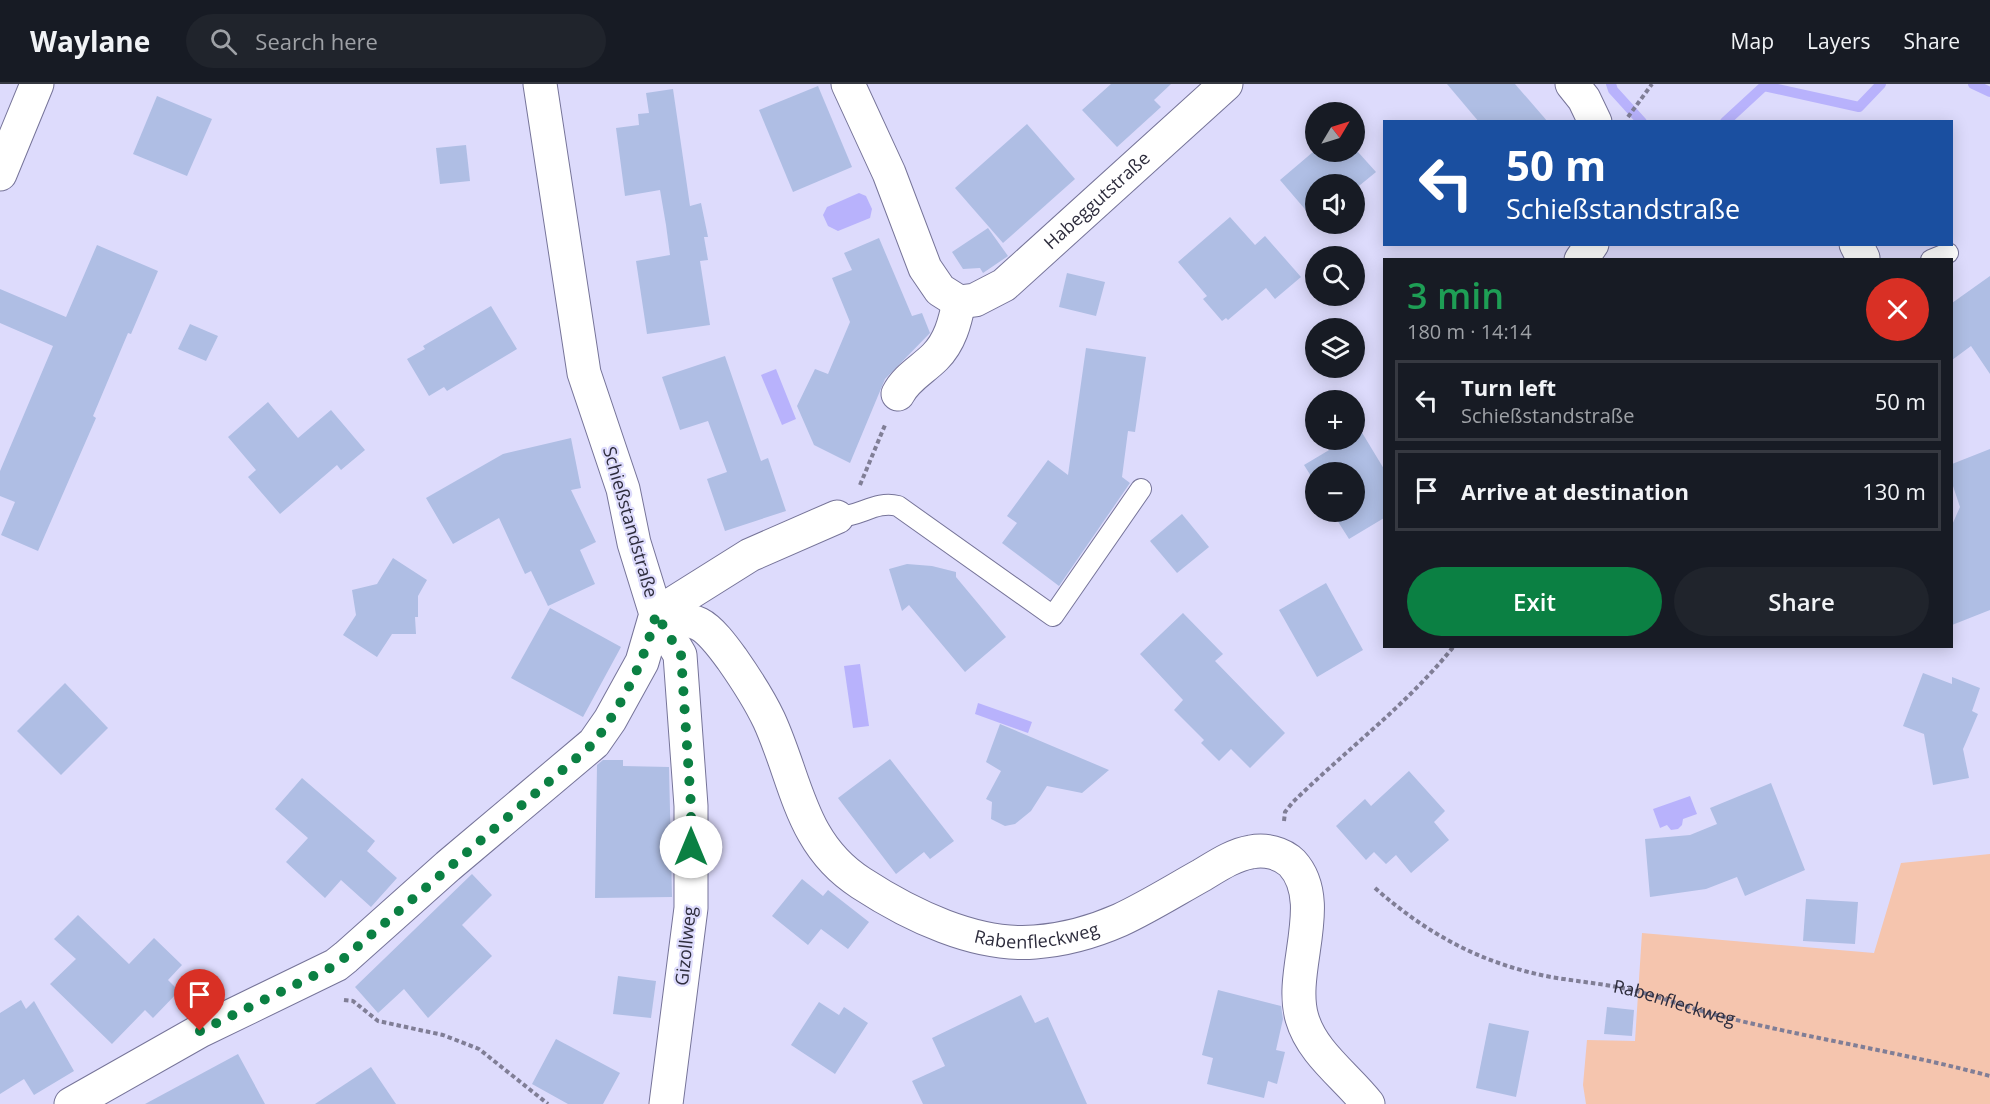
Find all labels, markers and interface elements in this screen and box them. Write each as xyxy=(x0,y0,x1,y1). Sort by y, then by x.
search box xyxy=(186,14,606,68)
text: Waylane xyxy=(30,22,150,60)
icon: search xyxy=(207,25,240,58)
text: Search here xyxy=(255,26,378,56)
text: Map xyxy=(1731,27,1774,55)
text: Layers xyxy=(1807,27,1871,55)
text: Share xyxy=(1904,27,1960,55)
north arrow xyxy=(1305,102,1365,162)
map controls xyxy=(1305,102,1365,522)
text: 50 m xyxy=(1506,136,1606,193)
icon: left xyxy=(1407,144,1485,222)
street label: Habeggutstraße xyxy=(1038,146,1155,254)
button: sound xyxy=(1305,174,1365,234)
text: Schießstandstraße xyxy=(1506,190,1740,227)
button: search xyxy=(1305,246,1365,306)
text: 3 min xyxy=(1407,271,1504,320)
button: close xyxy=(1866,278,1929,341)
button: layers xyxy=(1305,318,1365,378)
text: 180 m · 14:14 xyxy=(1407,318,1532,345)
text: Turn left xyxy=(1461,372,1556,402)
icon: left xyxy=(1410,384,1443,417)
text: 50 m xyxy=(1875,386,1926,416)
button: + xyxy=(1305,390,1365,450)
text: Schießstandstraße xyxy=(1461,402,1634,429)
street label: Schießstandstraße xyxy=(598,443,664,600)
button: − xyxy=(1305,462,1365,522)
icon: arrive xyxy=(1410,474,1443,507)
text: Arrive at destination xyxy=(1461,476,1689,506)
text: 130 m xyxy=(1862,476,1926,506)
button: Exit xyxy=(1407,567,1662,636)
button: Share xyxy=(1674,567,1929,636)
position arrow xyxy=(659,815,723,879)
street label: Gizollweg xyxy=(669,905,701,987)
street label: Rabenfleckweg xyxy=(972,916,1102,954)
pin xyxy=(174,969,225,1031)
street label: Rabenfleckweg xyxy=(1612,973,1738,1030)
icon: arrive xyxy=(183,978,216,1011)

